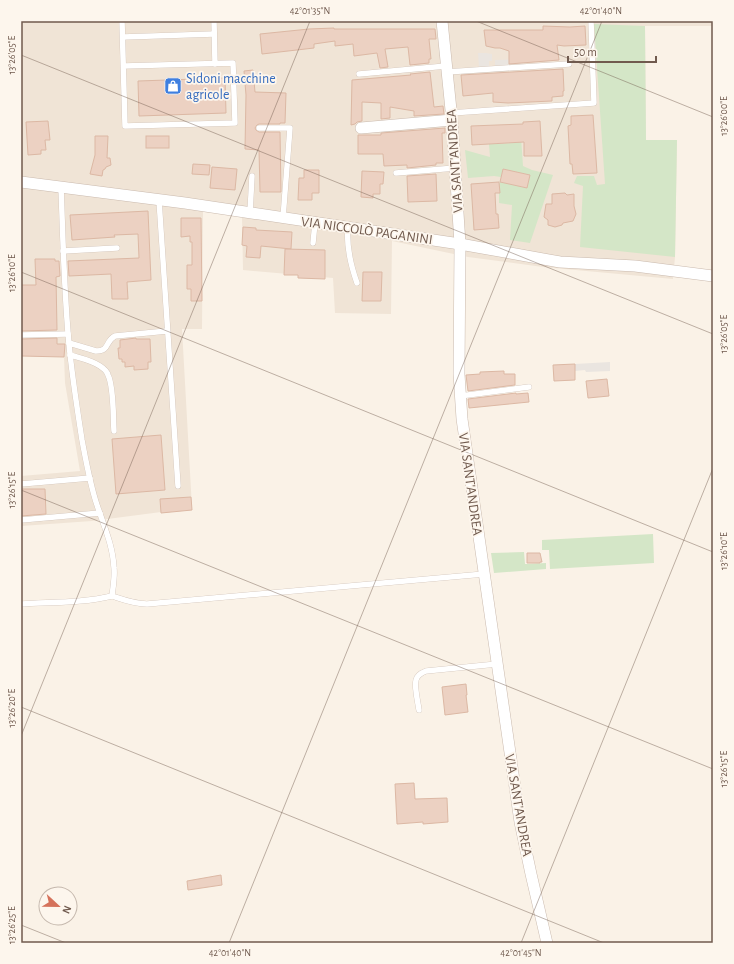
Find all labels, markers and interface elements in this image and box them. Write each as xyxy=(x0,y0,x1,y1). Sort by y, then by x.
text: 42°01'35"N xyxy=(290,6,330,16)
text: 42°01'40"N xyxy=(580,6,622,16)
text: 13°26'05"E xyxy=(7,36,17,74)
scale bar xyxy=(568,38,656,64)
text: 50 m xyxy=(574,46,597,58)
place label: Sidoni macchine agricole xyxy=(186,72,276,102)
shop icon: Sidoni macchine agricole xyxy=(163,76,183,96)
text: 13°26'00"E xyxy=(719,96,729,136)
street label: VIA SANT'ANDREA xyxy=(444,109,466,213)
street label: VIA NICCOLÒ PAGANINI xyxy=(300,212,434,247)
text: 13°26'10"E xyxy=(7,254,17,292)
text: 13°26'05"E xyxy=(719,315,729,353)
street label: VIA SANT'ANDREA xyxy=(456,432,484,536)
text: 13°26'15"E xyxy=(7,472,17,508)
text: 13°26'10"E xyxy=(719,532,729,570)
text: 13°26'20"E xyxy=(7,688,17,727)
text: 13°26'15"E xyxy=(719,751,729,787)
street label: VIA SANT'ANDREA xyxy=(502,753,534,857)
north arrow xyxy=(38,886,78,926)
text: N xyxy=(60,904,73,915)
text: 13°26'25"E xyxy=(7,906,17,944)
text: 42°01'40"N xyxy=(209,948,251,958)
text: 42°01'45"N xyxy=(500,948,542,958)

